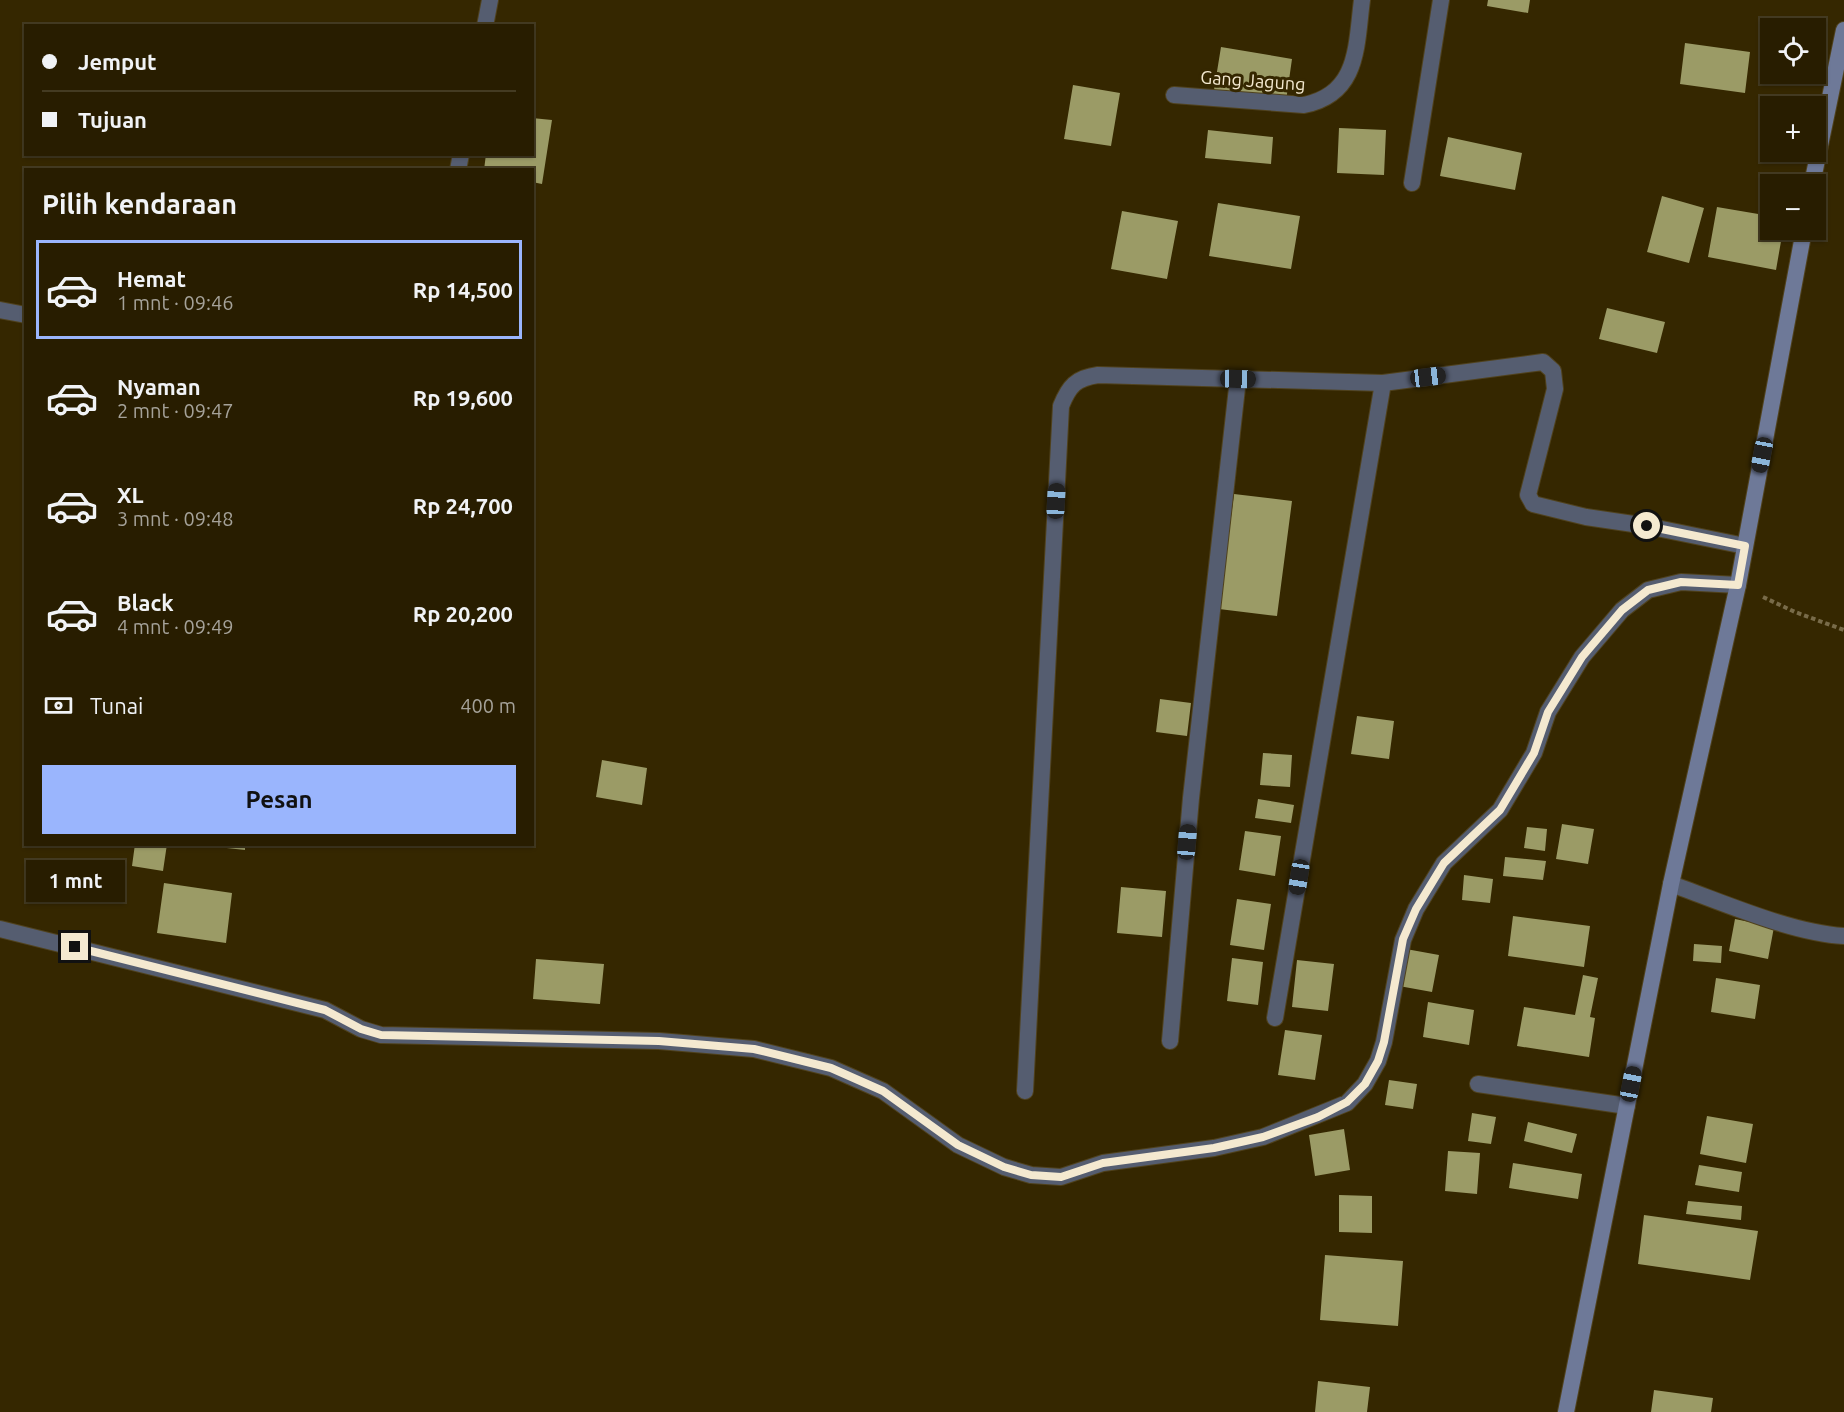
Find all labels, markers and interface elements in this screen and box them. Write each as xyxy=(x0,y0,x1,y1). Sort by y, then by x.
map controls xyxy=(1760,18,1826,240)
button: locate xyxy=(1760,18,1826,84)
text: Jemput xyxy=(78,49,157,74)
street label: Gang Jagung xyxy=(1200,66,1306,94)
button: + xyxy=(1760,96,1826,162)
text: Tujuan xyxy=(78,107,147,132)
button: − xyxy=(1760,174,1826,240)
text: Pilih kendaraan xyxy=(42,189,237,219)
icon: car xyxy=(45,263,99,317)
text: Hemat xyxy=(117,266,186,291)
text: Rp 14,500 xyxy=(413,277,513,302)
text: 1 mnt · 09:46 xyxy=(117,291,234,314)
car xyxy=(1409,366,1447,388)
car xyxy=(1220,370,1256,388)
icon: car xyxy=(45,371,99,425)
text: Nyaman xyxy=(117,374,201,399)
text: Rp 19,600 xyxy=(413,385,513,410)
text: 2 mnt · 09:47 xyxy=(117,399,234,422)
car xyxy=(1750,436,1774,474)
icon: car xyxy=(45,479,99,533)
text: XL xyxy=(117,482,144,507)
car xyxy=(1046,483,1066,519)
text: Rp 24,700 xyxy=(413,493,513,518)
text: 3 mnt · 09:48 xyxy=(117,507,234,530)
route start xyxy=(1633,512,1660,539)
icon: car xyxy=(45,587,99,641)
text: Black xyxy=(117,590,174,615)
text: Rp 20,200 xyxy=(413,601,513,626)
text: 4 mnt · 09:49 xyxy=(117,615,234,638)
icon: cash xyxy=(42,689,75,722)
text: Tunai xyxy=(90,693,143,718)
text: 400 m xyxy=(460,694,516,717)
button: Pesan xyxy=(42,765,516,834)
car xyxy=(1176,823,1198,861)
car xyxy=(1287,858,1311,896)
callout: 1 mnt xyxy=(26,860,124,902)
text: 1 mnt xyxy=(49,869,102,892)
route end xyxy=(61,933,88,960)
car xyxy=(1619,1065,1643,1103)

